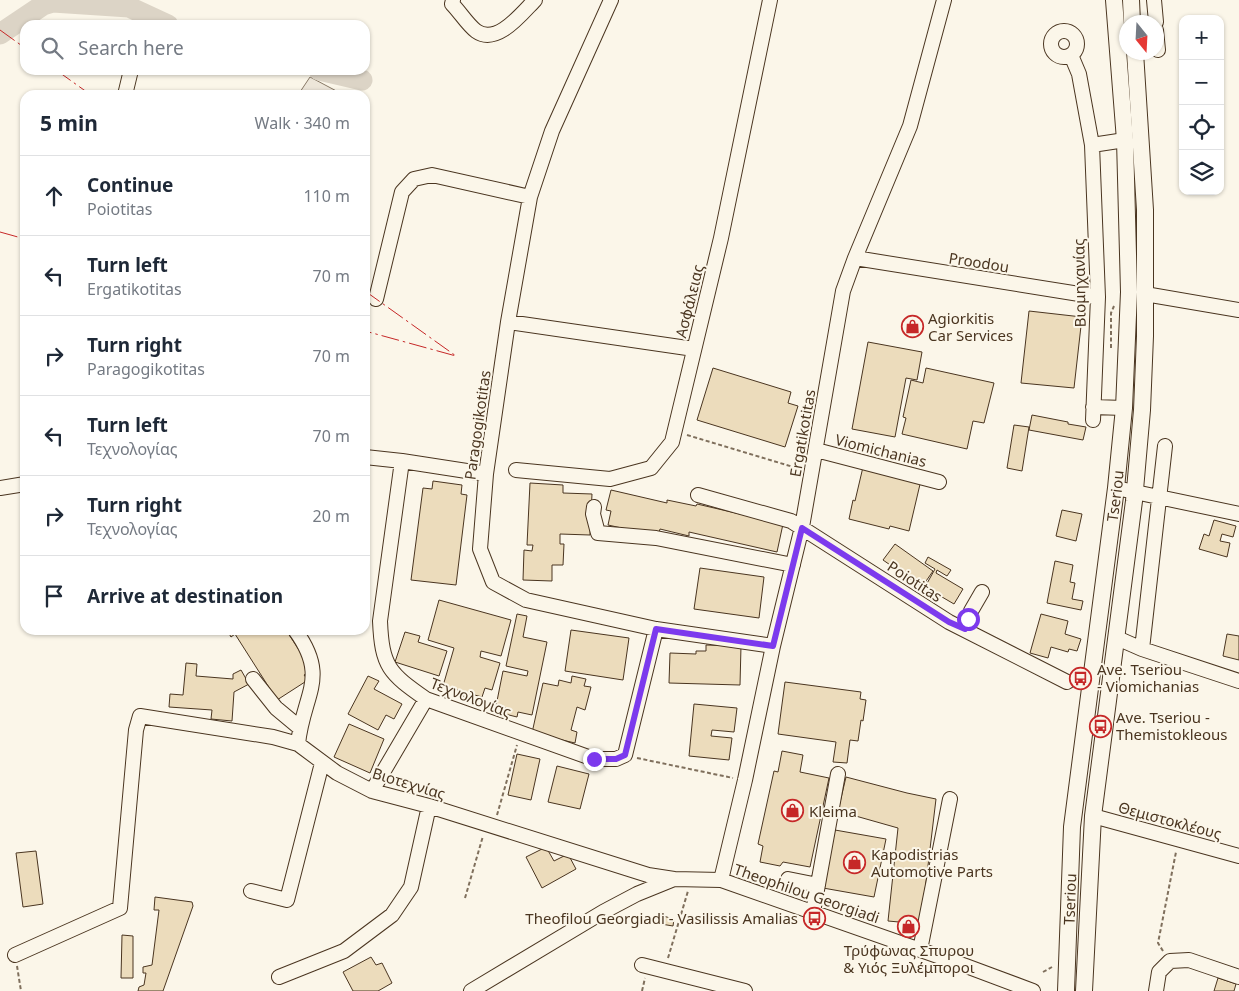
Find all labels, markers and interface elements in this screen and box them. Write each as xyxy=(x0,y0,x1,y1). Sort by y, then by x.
north arrow xyxy=(1119,15,1164,60)
map controls xyxy=(1179,15,1224,195)
button: + xyxy=(1179,15,1224,60)
search box xyxy=(20,20,370,75)
icon: search xyxy=(38,34,66,62)
text: Search here xyxy=(78,35,184,61)
button: − xyxy=(1179,60,1224,105)
button: locate xyxy=(1179,105,1224,150)
text: 5 min xyxy=(40,109,98,137)
text: Walk · 340 m xyxy=(255,112,350,134)
button: layers xyxy=(1179,150,1224,195)
text: Continue xyxy=(87,172,173,198)
icon: ahead xyxy=(40,182,68,210)
text: 110 m xyxy=(303,185,350,207)
text: Poiotitas xyxy=(87,198,153,220)
street label: Βιομηχανίας xyxy=(1068,238,1090,328)
street label: Proodou xyxy=(947,247,1011,277)
text: Turn left xyxy=(87,252,168,278)
icon: left xyxy=(40,262,68,290)
street label: Ασφάλειας xyxy=(670,262,708,340)
text: 70 m xyxy=(313,265,350,287)
text: Ergatikotitas xyxy=(87,278,182,300)
place label: Agiorkitis Car Services xyxy=(928,308,1013,345)
shop icon: Agiorkitis Car Services xyxy=(900,315,924,339)
text: Turn right xyxy=(87,332,182,358)
icon: right xyxy=(40,342,68,370)
text: 70 m xyxy=(313,345,350,367)
text: Paragogikotitas xyxy=(87,358,205,380)
street label: Paragogikotitas xyxy=(459,369,495,481)
street label: Ergatikotitas xyxy=(784,388,820,478)
text: Turn left xyxy=(87,412,168,438)
icon: left xyxy=(40,422,68,450)
text: 70 m xyxy=(313,425,350,447)
street label: Viomichanias xyxy=(833,429,929,471)
text: Τεχνολογίας xyxy=(87,438,178,460)
street label: Tseriou xyxy=(1102,469,1128,523)
text: Turn right xyxy=(87,492,182,518)
icon: right xyxy=(40,502,68,530)
text: 20 m xyxy=(313,505,350,527)
text: Τεχνολογίας xyxy=(87,518,178,540)
street label: Poiotitas xyxy=(884,556,946,606)
icon: arrive xyxy=(40,582,68,610)
text: Arrive at destination xyxy=(87,583,283,609)
route start xyxy=(957,608,980,631)
place label: Ave. Tseriou - Viomichanias xyxy=(1097,659,1199,696)
bus stop icon: Ave. Tseriou - Viomichanias xyxy=(1069,666,1093,690)
street label: Τεχνολογίας xyxy=(428,672,514,722)
place label: Ave. Tseriou - Themistokleous xyxy=(1116,707,1228,744)
bus stop icon: Ave. Tseriou - Themistokleous xyxy=(1088,714,1112,738)
route end xyxy=(583,748,606,771)
street label: Βιοτεχνίας xyxy=(370,762,448,804)
street label: Θεμιστοκλέους xyxy=(1116,797,1224,843)
shop icon: Kleima xyxy=(781,799,805,823)
place label: Kleima xyxy=(809,801,857,821)
place label: Kapodistrias Automotive Parts xyxy=(871,844,993,881)
shop icon: Kapodistrias Automotive Parts xyxy=(843,851,867,875)
street label: Theophilou Georgiadi xyxy=(732,859,882,927)
street label: Tseriou xyxy=(1058,873,1080,925)
bus stop icon: Theofilou Georgiadi - Vasilissis Amalias xyxy=(802,906,826,930)
place label: Theofilou Georgiadi - Vasilissis Amalias xyxy=(525,908,798,928)
shop icon: Τρύφωνας Σπυρου & Υιός Ξυλέμποροι xyxy=(897,915,921,939)
place label: Τρύφωνας Σπυρου & Υιός Ξυλέμποροι xyxy=(843,940,975,977)

